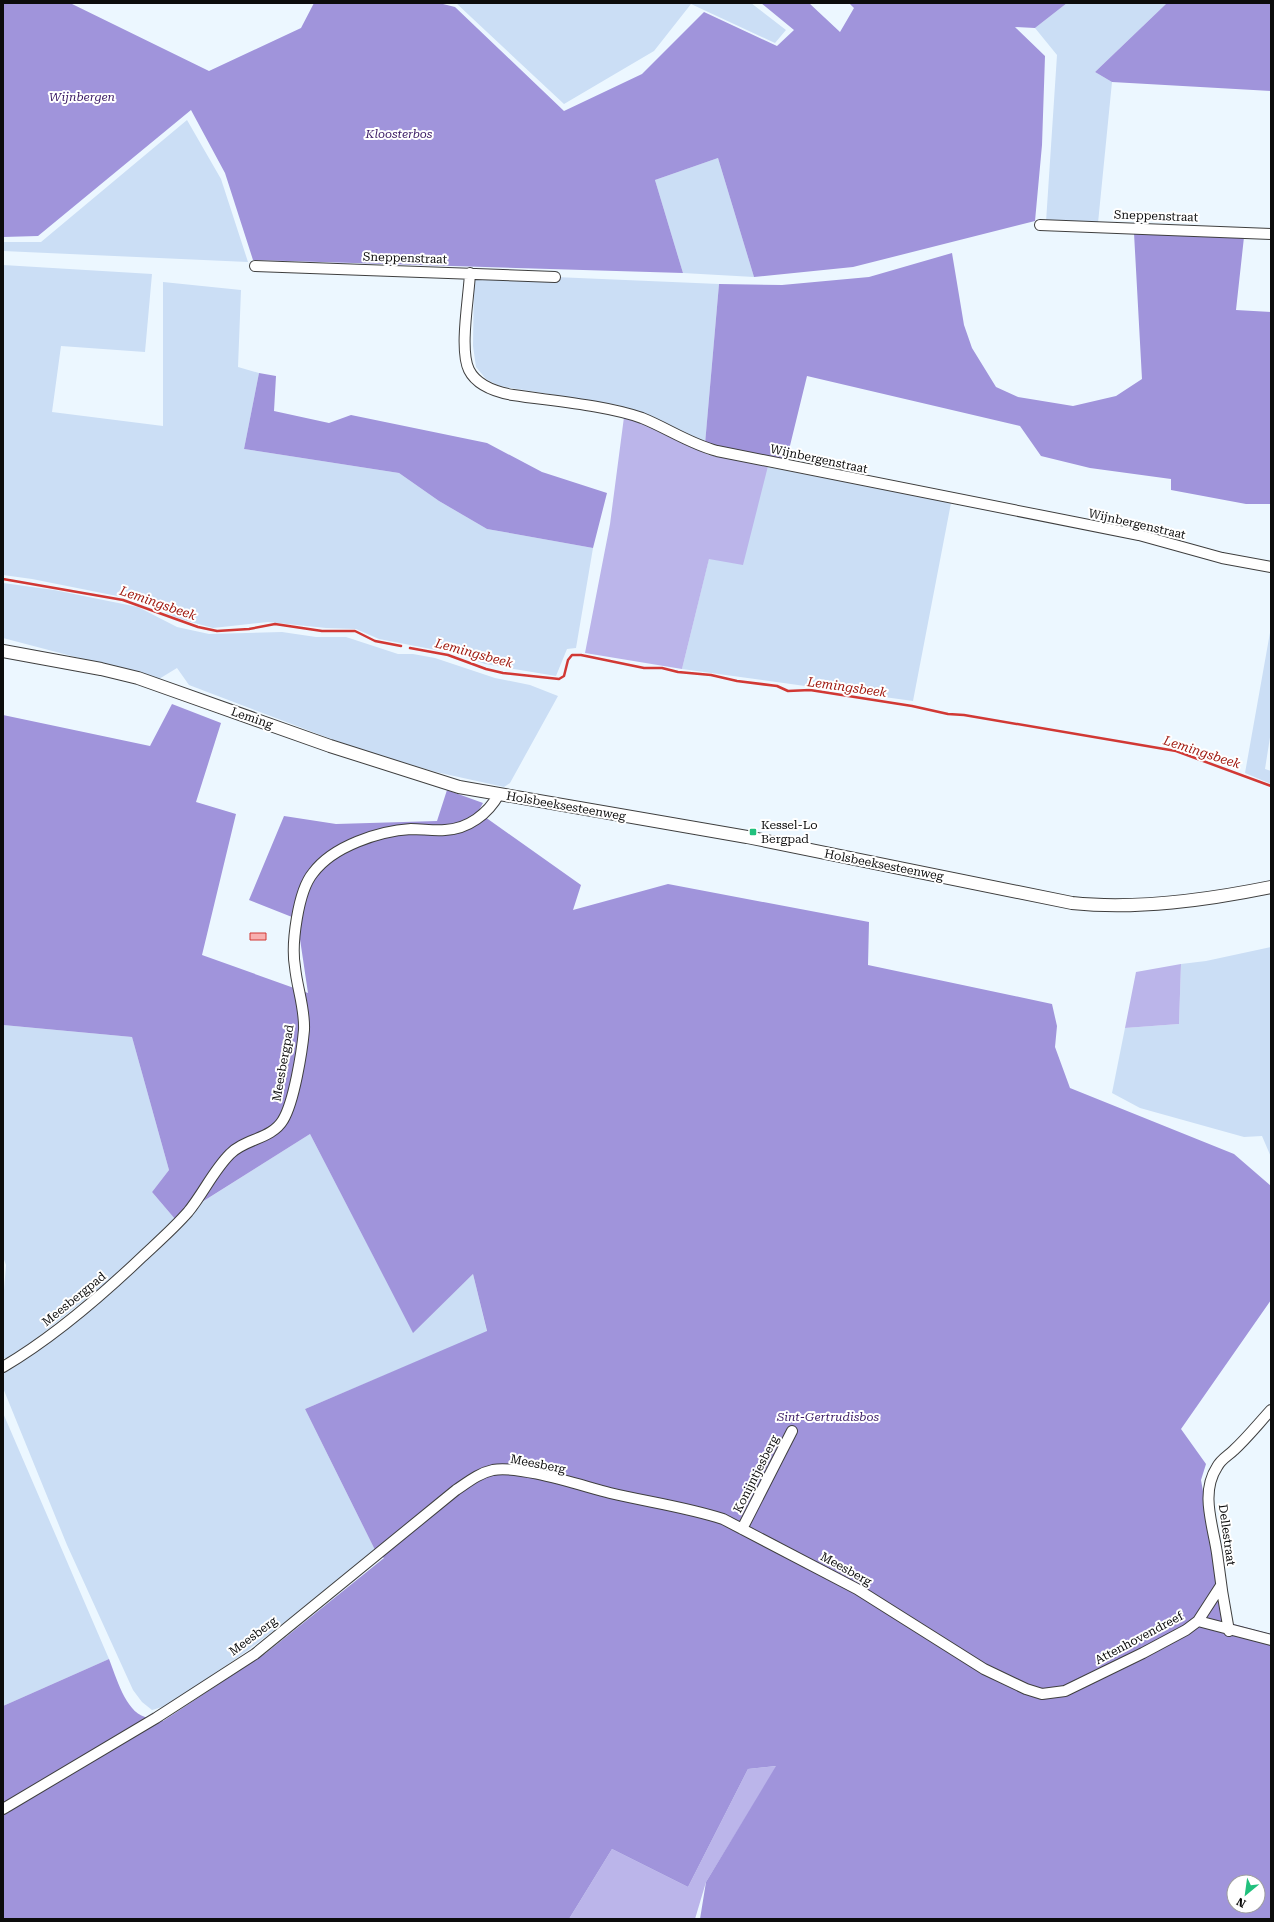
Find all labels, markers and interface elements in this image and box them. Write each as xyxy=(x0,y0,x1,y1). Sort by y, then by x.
park label: Wijnbergen xyxy=(49,90,115,104)
park label: Kloosterbos xyxy=(365,127,433,141)
street label: Sneppenstraat xyxy=(1114,208,1199,224)
street label: Sneppenstraat xyxy=(363,250,448,266)
street label: Wijnbergenstraat xyxy=(769,442,870,476)
street label: Wijnbergenstraat xyxy=(1087,506,1187,542)
water label: Lemingsbeek xyxy=(117,583,199,623)
water label: Lemingsbeek xyxy=(432,635,516,671)
water label: Lemingsbeek xyxy=(805,674,889,700)
street label: Leming xyxy=(229,704,275,732)
water label: Lemingsbeek xyxy=(1161,732,1243,772)
street label: Holsbeeksesteenweg xyxy=(505,789,627,823)
place label: Kessel-Lo Bergpad xyxy=(761,818,818,846)
marker: Kessel-Lo Bergpad xyxy=(748,827,758,837)
street label: Holsbeeksesteenweg xyxy=(823,847,945,883)
street label: Meesbergpad xyxy=(269,1023,297,1103)
street label: Meesbergpad xyxy=(39,1269,109,1329)
park label: Sint-Gertrudisbos xyxy=(776,1410,879,1424)
street label: Konijntjesberg xyxy=(730,1433,782,1515)
street label: Meesberg xyxy=(509,1452,567,1476)
street label: Dellestraat xyxy=(1216,1503,1238,1567)
street label: Meesberg xyxy=(818,1549,874,1589)
street label: Attenhovendreef xyxy=(1093,1609,1186,1667)
street label: Meesberg xyxy=(226,1613,280,1658)
north arrow xyxy=(1226,1874,1266,1914)
text: N xyxy=(1234,1894,1248,1910)

